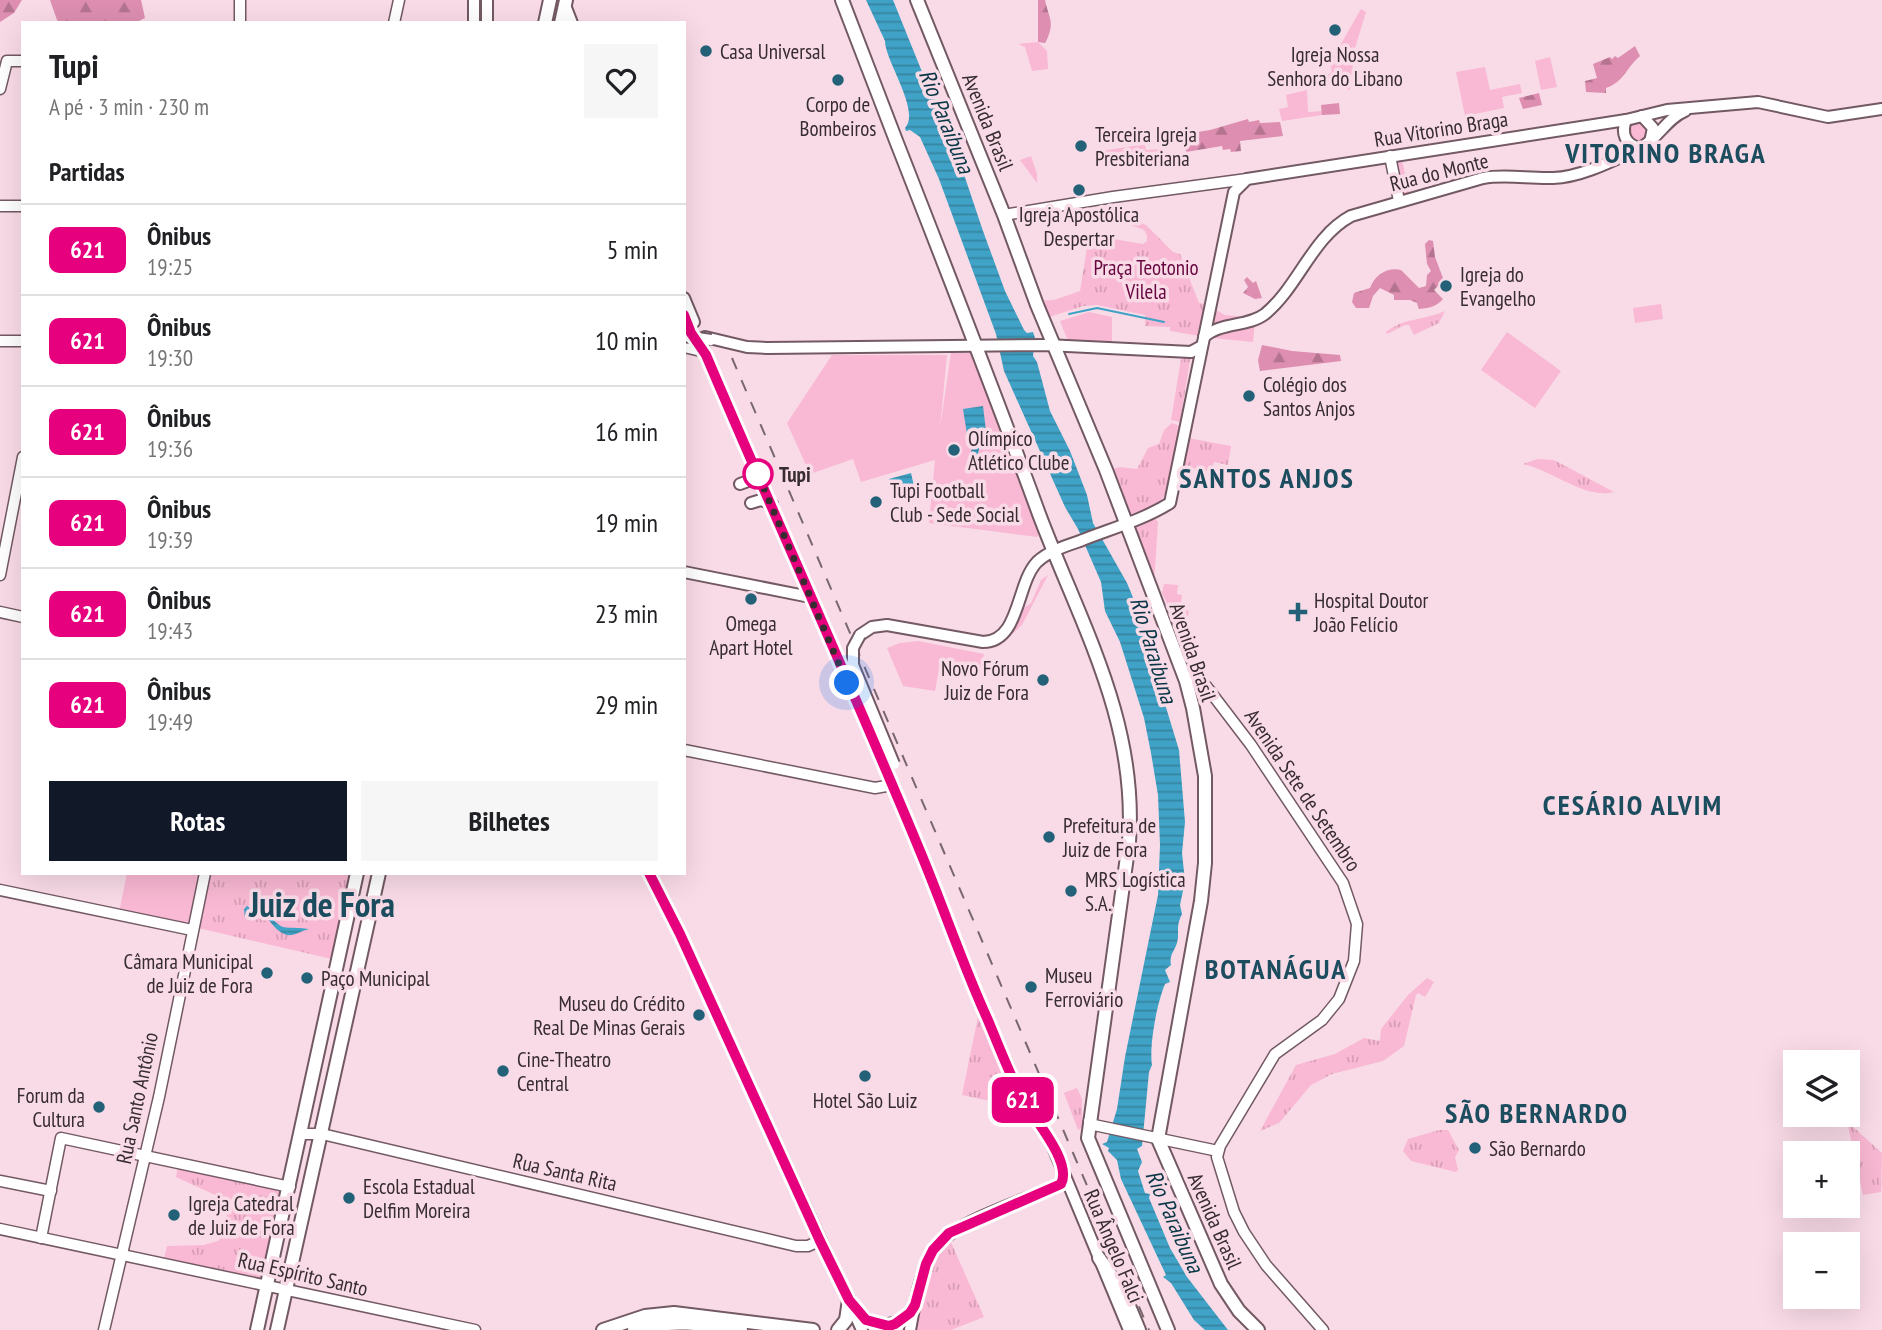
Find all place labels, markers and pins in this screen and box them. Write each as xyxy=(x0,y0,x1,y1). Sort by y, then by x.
marker: Igreja Nossa Senhora do Libano xyxy=(1327,22,1343,38)
place label: Casa Universal xyxy=(720,38,825,65)
place label: Igreja Nossa Senhora do Libano xyxy=(1267,41,1403,92)
marker: Casa Universal xyxy=(698,43,714,59)
marker: Corpo de Bombeiros xyxy=(830,72,846,88)
place label: Corpo de Bombeiros xyxy=(800,91,876,142)
place label: Terceira Igreja Presbiteriana xyxy=(1095,121,1197,172)
marker: Terceira Igreja Presbiteriana xyxy=(1073,138,1089,154)
marker: Igreja Apostólica Despertar xyxy=(1071,182,1087,198)
place label: Igreja Apostólica Despertar xyxy=(1019,201,1139,252)
place label: Igreja do Evangelho xyxy=(1460,261,1536,312)
marker: Igreja do Evangelho xyxy=(1438,278,1454,294)
place label: Colégio dos Santos Anjos xyxy=(1263,371,1355,422)
marker: Colégio dos Santos Anjos xyxy=(1241,388,1257,404)
place label: Olímpico Atlético Clube xyxy=(968,425,1069,476)
marker: Olímpico Atlético Clube xyxy=(946,442,962,458)
marker: Tupi xyxy=(743,459,773,489)
place label: Tupi xyxy=(779,461,811,488)
place label: Tupi Football Club - Sede Social xyxy=(890,477,1020,528)
marker: Tupi Football Club - Sede Social xyxy=(868,494,884,510)
place label: Hospital Doutor João Felício xyxy=(1313,587,1429,638)
marker: Omega Apart Hotel xyxy=(743,591,759,607)
marker: Hospital Doutor João Felício xyxy=(1288,602,1308,622)
place label: Omega Apart Hotel xyxy=(709,610,793,661)
place label: Novo Fórum Juiz de Fora xyxy=(941,655,1029,706)
marker: Novo Fórum Juiz de Fora xyxy=(1035,672,1051,688)
place label: Prefeitura de Juiz de Fora xyxy=(1062,812,1156,863)
marker: Prefeitura de Juiz de Fora xyxy=(1041,829,1057,845)
place label: MRS Logística S.A. xyxy=(1085,866,1186,917)
marker: MRS Logística S.A. xyxy=(1063,883,1079,899)
place label: Câmara Municipal de Juiz de Fora xyxy=(124,948,253,999)
place label: Museu Ferroviário xyxy=(1045,962,1123,1013)
marker: Câmara Municipal de Juiz de Fora xyxy=(259,965,275,981)
place label: Paço Municipal xyxy=(321,965,430,992)
marker: Paço Municipal xyxy=(299,970,315,986)
marker: Museu Ferroviário xyxy=(1023,979,1039,995)
place label: Museu do Crédito Real De Minas Gerais xyxy=(533,990,685,1041)
marker: Museu do Crédito Real De Minas Gerais xyxy=(691,1007,707,1023)
place label: Cine-Theatro Central xyxy=(517,1046,611,1097)
marker: Cine-Theatro Central xyxy=(495,1063,511,1079)
marker: Hotel São Luiz xyxy=(857,1068,873,1084)
place label: Forum da Cultura xyxy=(17,1082,85,1133)
place label: Hotel São Luiz xyxy=(813,1087,917,1114)
marker: Forum da Cultura xyxy=(91,1099,107,1115)
place label: São Bernardo xyxy=(1489,1135,1586,1162)
marker: São Bernardo xyxy=(1467,1140,1483,1156)
place label: Escola Estadual Delfim Moreira xyxy=(363,1173,475,1224)
place label: Igreja Catedral de Juiz de Fora xyxy=(188,1190,295,1241)
marker: Escola Estadual Delfim Moreira xyxy=(341,1190,357,1206)
marker: Igreja Catedral de Juiz de Fora xyxy=(166,1207,182,1223)

